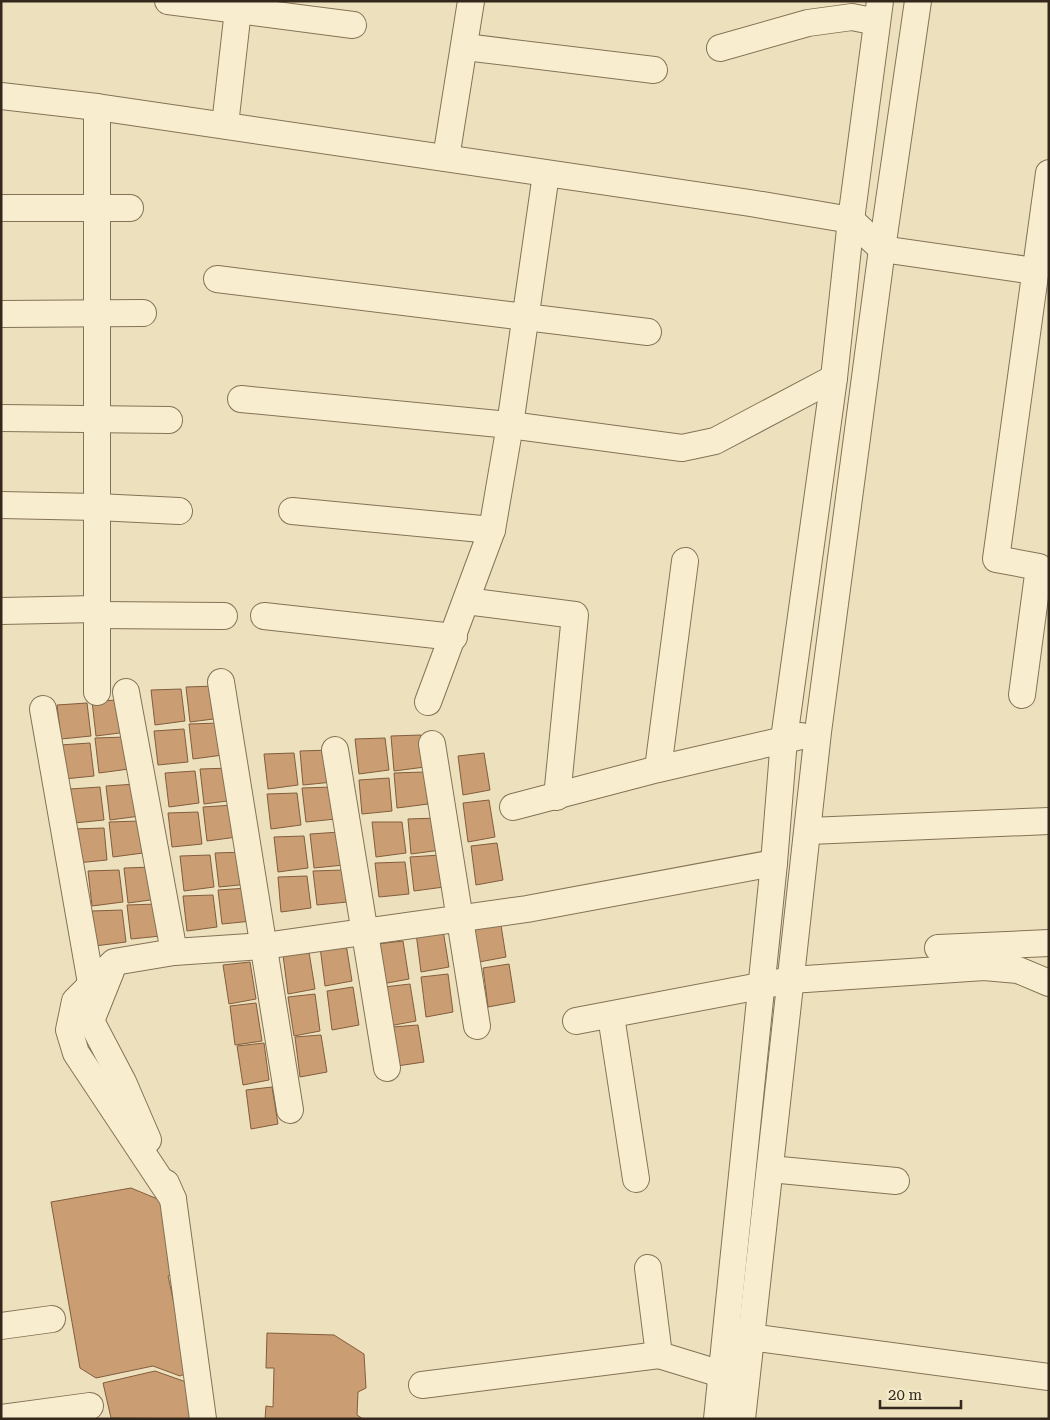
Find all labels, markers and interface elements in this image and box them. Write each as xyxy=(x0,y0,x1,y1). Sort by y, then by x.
scale bar xyxy=(880,1378,961,1410)
text: 20 m xyxy=(888,1386,923,1404)

